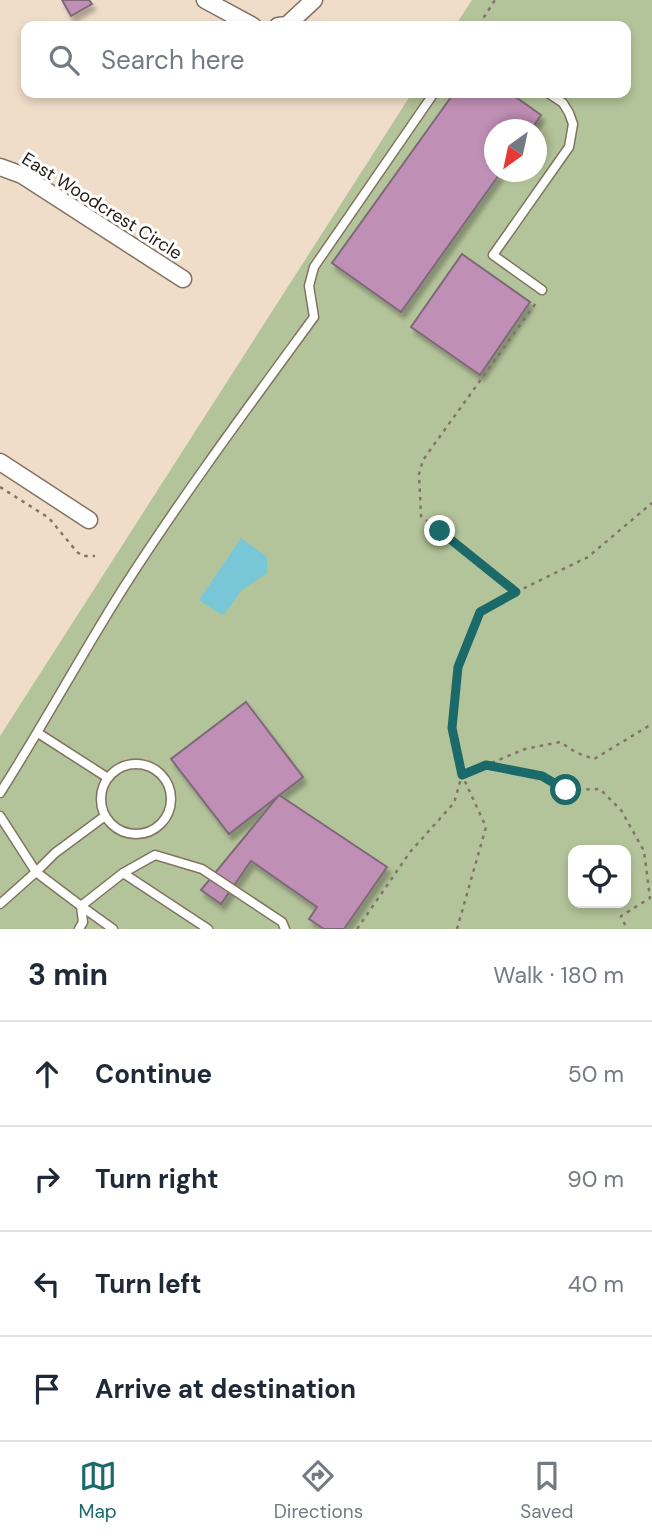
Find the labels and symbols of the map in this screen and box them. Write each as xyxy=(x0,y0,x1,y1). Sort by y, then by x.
north arrow xyxy=(484,119,547,182)
street label: East Woodcrest Circle xyxy=(17,147,187,265)
route end xyxy=(424,515,455,546)
route start xyxy=(550,774,581,805)

